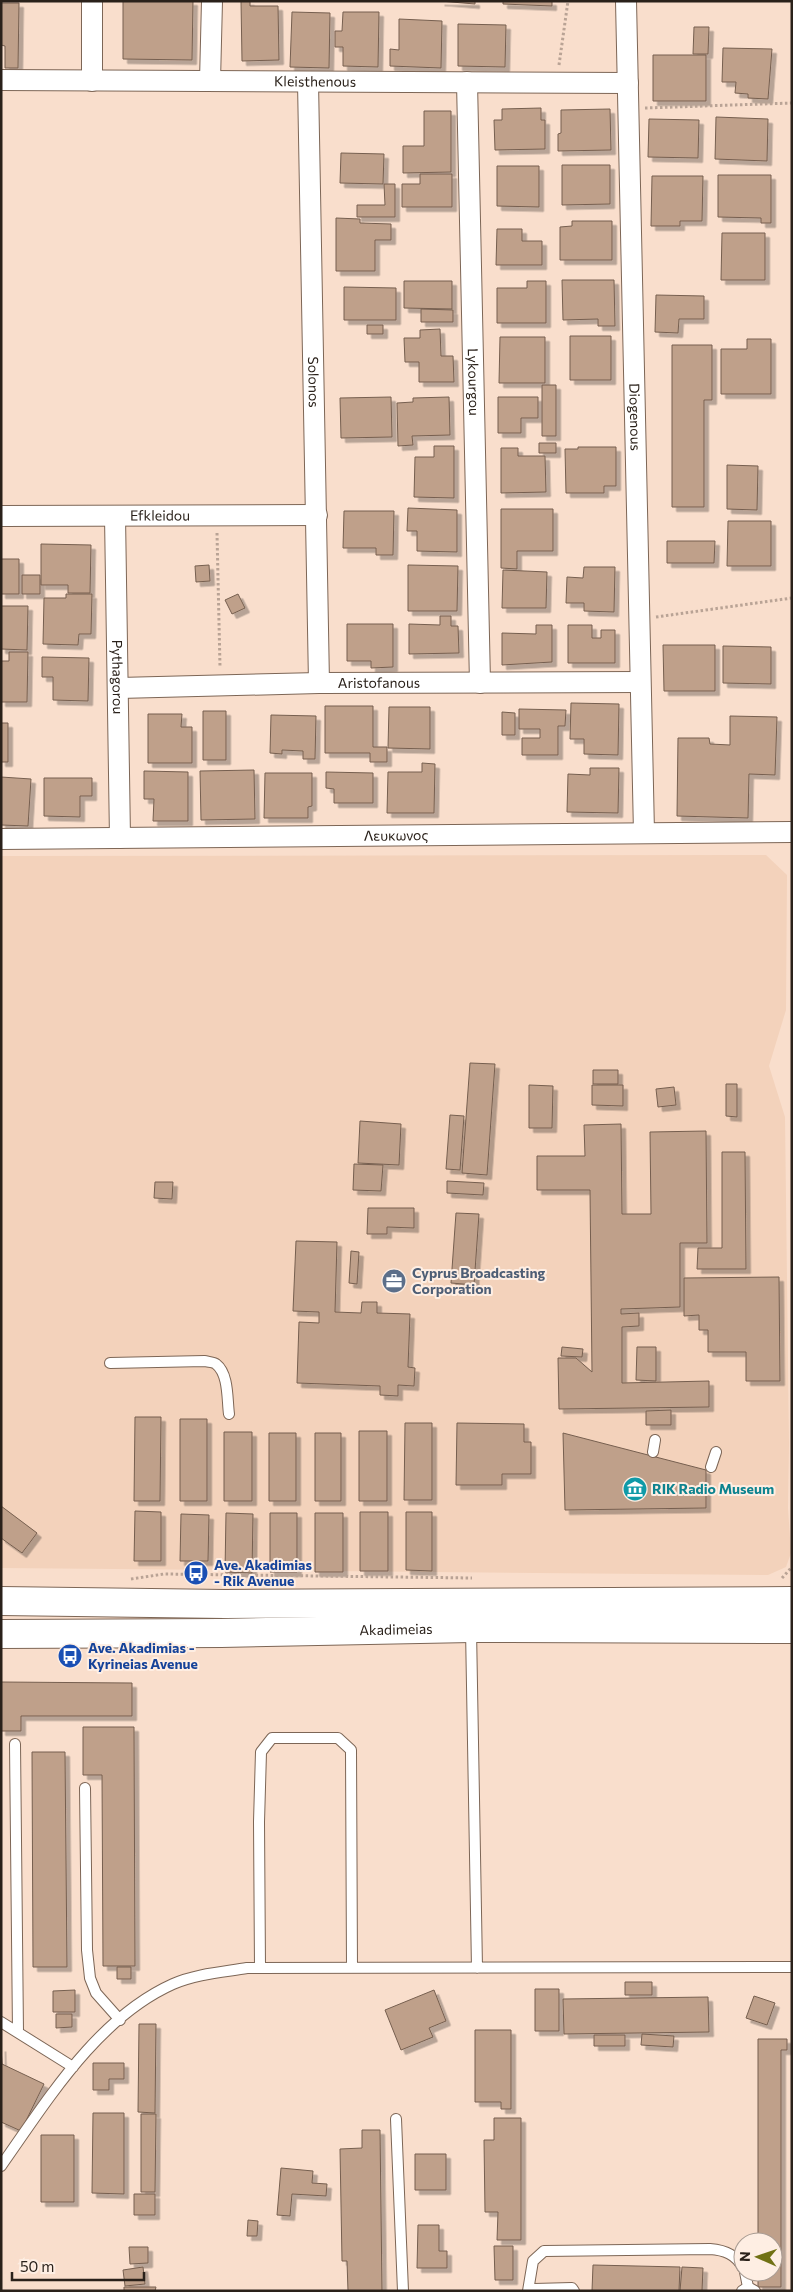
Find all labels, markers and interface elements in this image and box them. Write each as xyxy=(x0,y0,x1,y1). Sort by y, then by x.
street label: Kleisthenous xyxy=(274,72,356,90)
street label: Lykourgou xyxy=(465,348,483,416)
street label: Solonos xyxy=(305,356,323,408)
street label: Diogenous xyxy=(626,383,645,451)
street label: Efkleidou xyxy=(130,506,190,524)
street label: Pythagorou xyxy=(109,640,127,714)
street label: Aristofanous xyxy=(338,674,420,691)
street label: Λευκωνος xyxy=(364,826,429,844)
place label: Cyprus Broadcasting Corporation xyxy=(412,1264,546,1297)
office icon: Cyprus Broadcasting Corporation xyxy=(381,1268,407,1294)
museum icon: RIK Radio Museum xyxy=(622,1476,648,1502)
place label: RIK Radio Museum xyxy=(652,1480,774,1497)
place label: Ave. Akadimias - Rik Avenue xyxy=(214,1556,312,1589)
bus stop icon: Ave. Akadimias - Rik Avenue xyxy=(183,1560,209,1586)
street label: Akadimeias xyxy=(359,1620,433,1638)
place label: Ave. Akadimias - Kyrineias Avenue xyxy=(88,1639,198,1672)
bus stop icon: Ave. Akadimias - Kyrineias Avenue xyxy=(57,1643,83,1669)
north arrow xyxy=(733,2232,783,2282)
scale bar xyxy=(12,2250,145,2282)
text: N xyxy=(736,2251,753,2262)
text: 50 m xyxy=(20,2257,54,2275)

